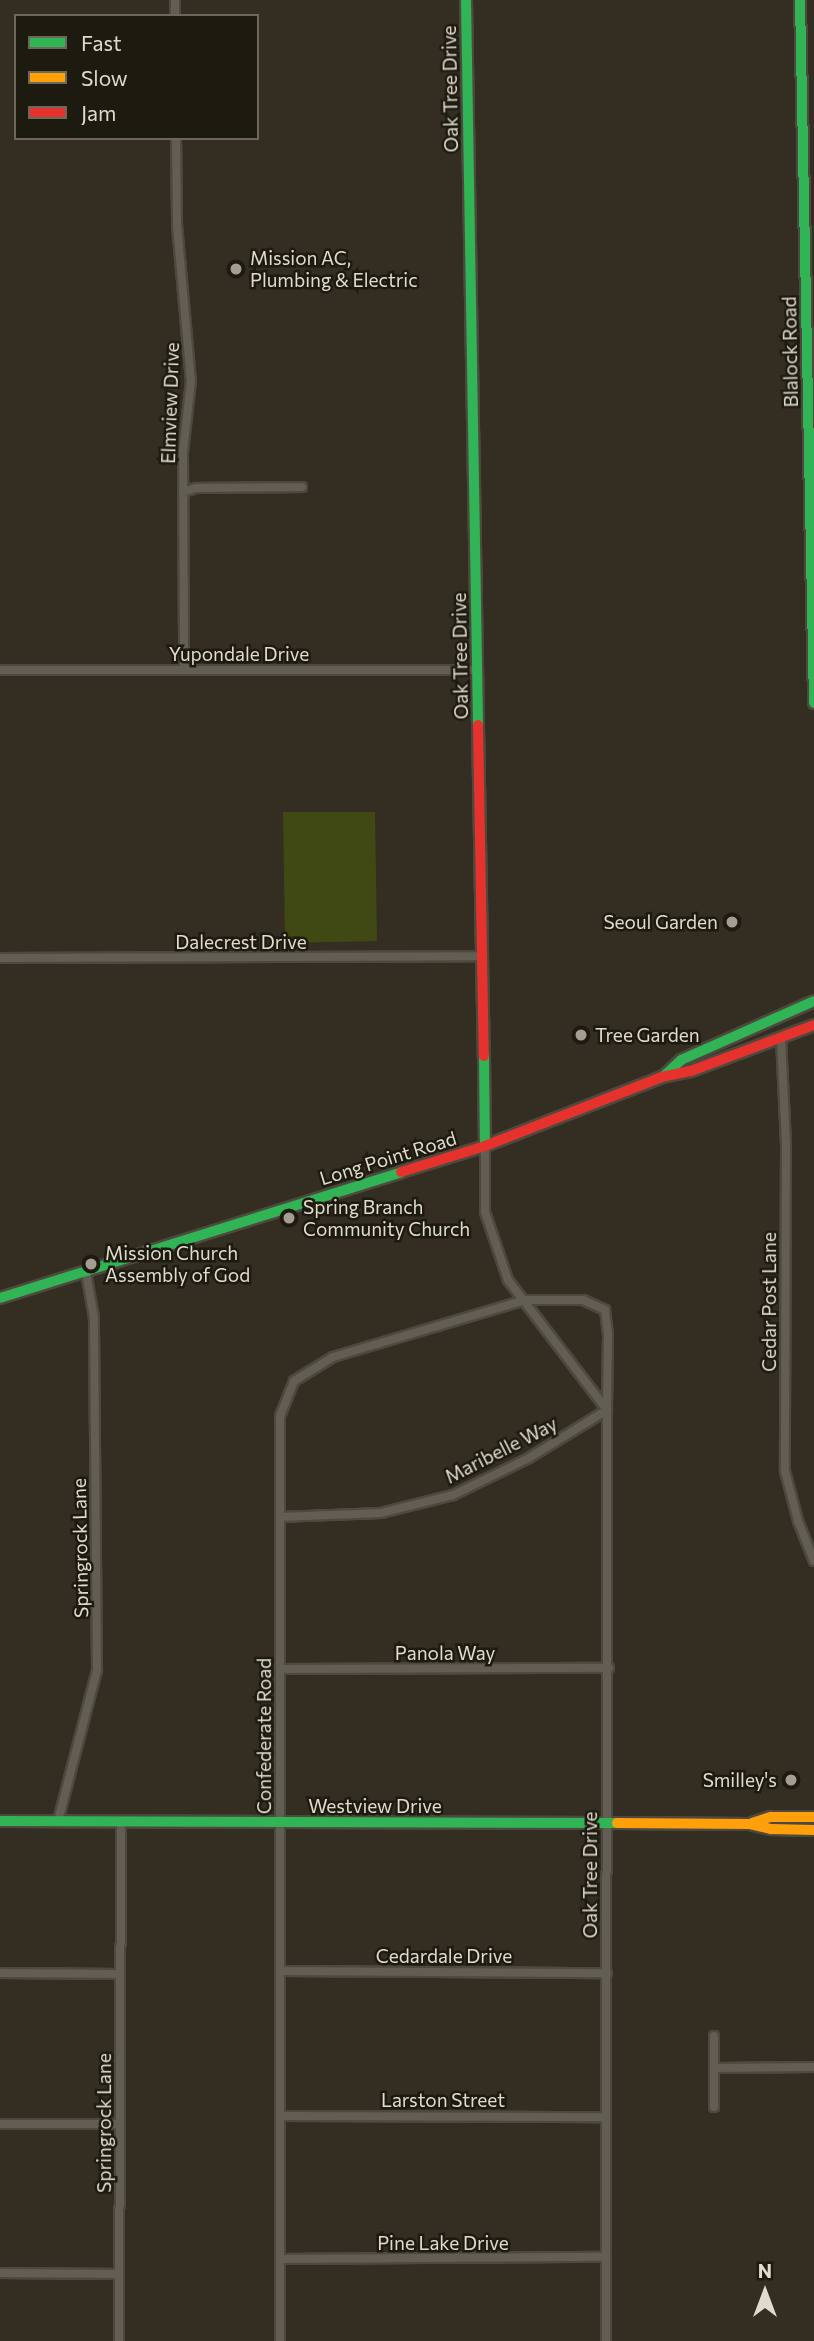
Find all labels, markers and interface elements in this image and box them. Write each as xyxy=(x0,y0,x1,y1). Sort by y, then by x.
legend xyxy=(14,14,259,140)
street label: Oak Tree Drive xyxy=(437,25,463,153)
text: Fast xyxy=(81,30,122,55)
text: Slow xyxy=(81,65,128,90)
text: Jam xyxy=(81,100,116,125)
place label: Mission AC, Plumbing & Electric xyxy=(250,247,418,291)
marker: Mission AC, Plumbing & Electric xyxy=(228,261,244,277)
street label: Blalock Road xyxy=(778,296,802,408)
street label: Elmview Drive xyxy=(156,342,184,464)
street label: Oak Tree Drive xyxy=(447,592,473,720)
street label: Yupondale Drive xyxy=(169,643,309,665)
place label: Seoul Garden xyxy=(603,911,718,933)
marker: Seoul Garden xyxy=(724,914,740,930)
street label: Dalecrest Drive xyxy=(175,931,307,953)
place label: Tree Garden xyxy=(595,1024,700,1046)
marker: Tree Garden xyxy=(573,1027,589,1043)
street label: Long Point Road xyxy=(317,1126,459,1190)
place label: Spring Branch Community Church xyxy=(303,1196,470,1240)
marker: Spring Branch Community Church xyxy=(281,1210,297,1226)
street label: Cedar Post Lane xyxy=(758,1232,780,1372)
place label: Mission Church Assembly of God xyxy=(105,1242,250,1286)
marker: Mission Church Assembly of God xyxy=(83,1256,99,1272)
street label: Maribelle Way xyxy=(441,1412,561,1488)
street label: Springrock Lane xyxy=(67,1478,93,1618)
street label: Panola Way xyxy=(395,1642,495,1664)
street label: Confederate Road xyxy=(253,1658,275,1814)
place label: Smilley's xyxy=(703,1769,777,1791)
marker: Smilley's xyxy=(783,1772,799,1788)
street label: Westview Drive xyxy=(308,1795,442,1817)
street label: Oak Tree Drive xyxy=(579,1812,601,1938)
street label: Cedardale Drive xyxy=(376,1945,512,1967)
street label: Springrock Lane xyxy=(93,2053,115,2193)
street label: Larston Street xyxy=(381,2089,505,2111)
street label: Pine Lake Drive xyxy=(377,2232,509,2254)
north arrow xyxy=(730,2257,800,2327)
text: N xyxy=(758,2259,772,2282)

